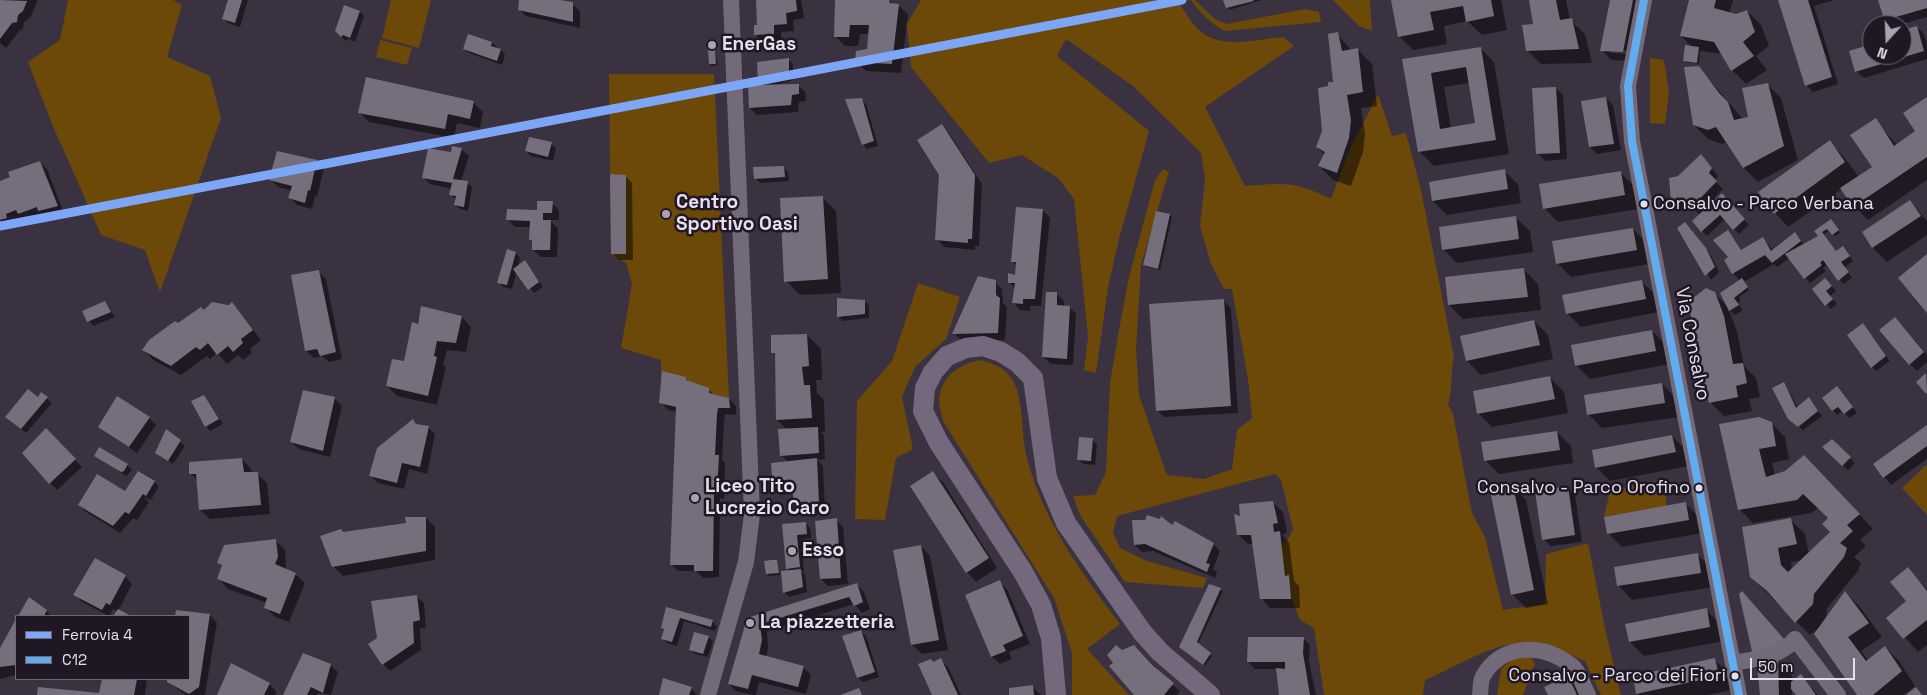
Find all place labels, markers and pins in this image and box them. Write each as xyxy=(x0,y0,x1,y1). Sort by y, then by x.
place label: EnerGas xyxy=(722,34,796,56)
marker: EnerGas xyxy=(706,39,718,51)
place label: Centro Sportivo Oasi xyxy=(676,192,798,236)
place label: Consalvo - Parco Verbana xyxy=(1653,193,1874,215)
marker: Consalvo - Parco Verbana xyxy=(1639,199,1649,209)
marker: Centro Sportivo Oasi xyxy=(660,208,672,220)
place label: Liceo Tito Lucrezio Caro xyxy=(705,476,830,520)
place label: Consalvo - Parco Orofino xyxy=(1477,477,1690,499)
marker: Consalvo - Parco Orofino xyxy=(1694,483,1704,493)
marker: Liceo Tito Lucrezio Caro xyxy=(689,492,701,504)
place label: Esso xyxy=(802,540,844,562)
marker: Esso xyxy=(786,545,798,557)
place label: La piazzetteria xyxy=(760,612,894,634)
marker: La piazzetteria xyxy=(744,617,756,629)
place label: Consalvo - Parco dei Fiori xyxy=(1509,665,1726,687)
marker: Consalvo - Parco dei Fiori xyxy=(1730,671,1740,681)

